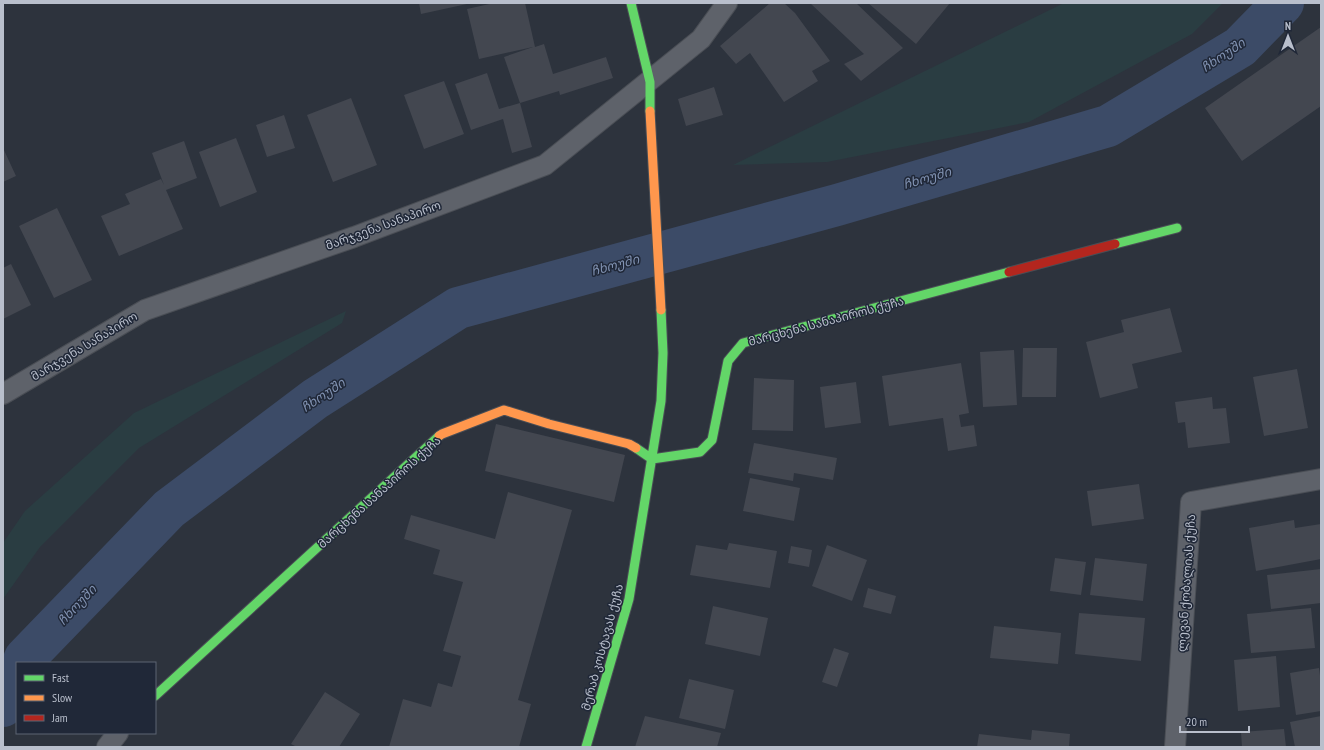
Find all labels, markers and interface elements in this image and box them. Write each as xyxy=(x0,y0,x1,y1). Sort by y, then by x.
north arrow xyxy=(1268,16,1308,56)
text: N xyxy=(1285,19,1291,33)
water label: ჩხოუში xyxy=(1198,34,1249,76)
water label: ჩხოუში xyxy=(901,163,953,193)
street label: მარჯვენა სანაპირო xyxy=(323,197,443,253)
water label: ჩხოუში xyxy=(589,250,641,280)
street label: მარცხენა სანაპიროს ქუჩა xyxy=(747,293,905,349)
street label: მარჯვენა სანაპირო xyxy=(28,308,140,384)
water label: ჩხოუში xyxy=(298,374,349,416)
street label: მარცხენა სანაპიროს ქუჩა xyxy=(314,433,444,551)
street label: ლევან ქობალიას ქუჩა xyxy=(1174,514,1199,652)
water label: ჩხოუში xyxy=(54,581,100,629)
street label: მერაბ კოსტავას ქუჩა xyxy=(578,582,626,712)
legend xyxy=(16,662,156,734)
text: Fast xyxy=(52,670,70,685)
text: Slow xyxy=(52,690,73,705)
scale bar xyxy=(1180,708,1249,734)
text: Jam xyxy=(51,710,68,725)
text: 20 m xyxy=(1186,714,1207,729)

